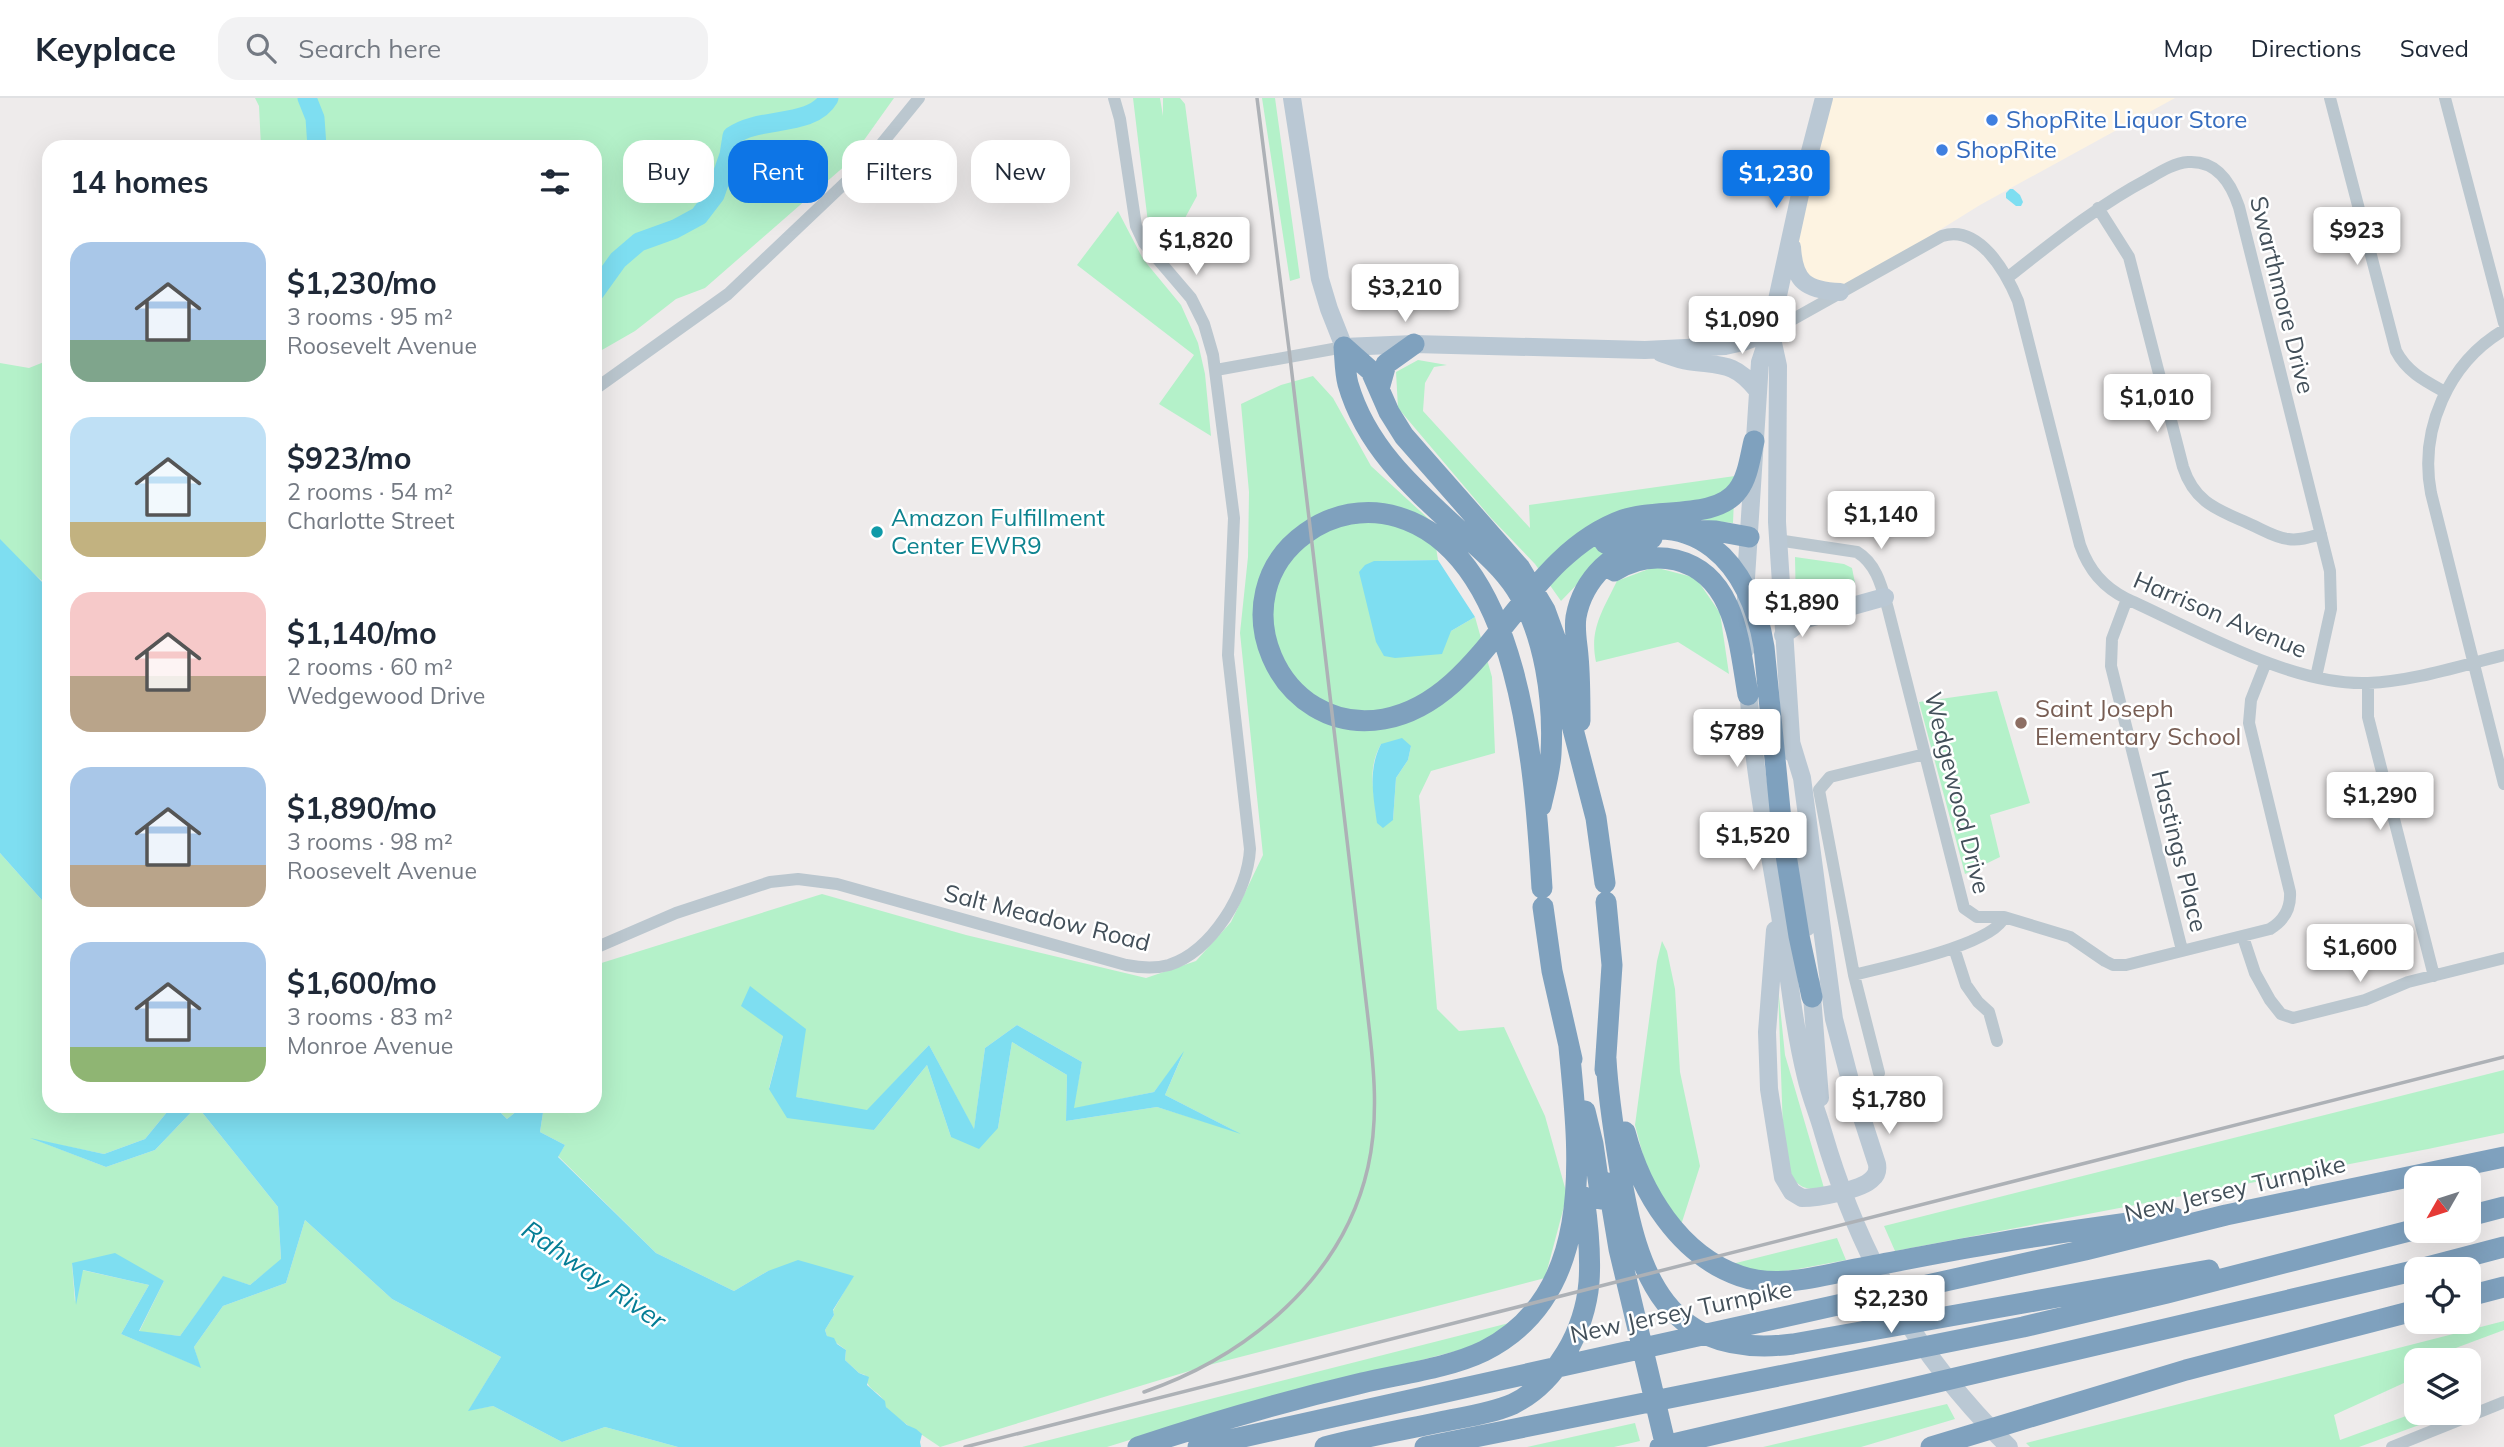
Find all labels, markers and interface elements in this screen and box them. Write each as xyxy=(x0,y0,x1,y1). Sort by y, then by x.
search box xyxy=(218,17,708,80)
text: Keyplace xyxy=(35,28,176,69)
icon: search xyxy=(242,29,280,67)
text: Search here xyxy=(298,32,441,65)
text: Map xyxy=(2163,33,2213,63)
text: Directions xyxy=(2251,33,2362,63)
text: Saved xyxy=(2400,33,2469,63)
place label: ShopRite Liquor Store xyxy=(2006,104,2247,134)
marker: ShopRite Liquor Store xyxy=(1984,112,2000,128)
place label: ShopRite xyxy=(1956,134,2057,164)
chip: Buy xyxy=(623,140,714,203)
chip: Rent xyxy=(728,140,828,203)
chip: Filters xyxy=(842,140,957,203)
chip: New xyxy=(971,140,1070,203)
marker: ShopRite xyxy=(1934,142,1950,158)
pin: $1,230 xyxy=(1719,150,1833,210)
text: $1,230 xyxy=(1739,158,1813,187)
text: 14 homes xyxy=(70,163,209,201)
icon: filters xyxy=(536,163,574,201)
street label: Swarthmore Drive xyxy=(2244,193,2322,397)
pin: $923 xyxy=(2316,208,2398,267)
text: $923 xyxy=(2329,215,2385,244)
pin: $1,820 xyxy=(1139,218,1253,277)
text: $1,820 xyxy=(1159,225,1233,254)
text: $1,230/mo xyxy=(287,264,437,302)
pin: $3,210 xyxy=(1348,264,1462,324)
icon: home xyxy=(126,270,210,354)
text: $3,210 xyxy=(1368,272,1442,301)
pin: $1,090 xyxy=(1685,296,1799,356)
text: 3 rooms · 95 m² xyxy=(287,302,453,331)
text: $1,090 xyxy=(1705,304,1779,333)
text: Roosevelt Avenue xyxy=(287,331,477,360)
pin: $1,010 xyxy=(2100,374,2214,434)
text: $1,010 xyxy=(2120,382,2194,411)
text: $923/mo xyxy=(287,439,411,477)
icon: home xyxy=(126,445,210,529)
text: 2 rooms · 54 m² xyxy=(287,477,453,506)
pin: $1,140 xyxy=(1824,491,1938,551)
text: $1,140 xyxy=(1844,499,1918,528)
place label: Amazon Fulfillment Center EWR9 xyxy=(891,502,1105,560)
text: Charlotte Street xyxy=(287,506,455,535)
marker: Amazon Fulfillment Center EWR9 xyxy=(869,524,885,540)
street label: Harrison Avenue xyxy=(2129,564,2312,664)
pin: $1,890 xyxy=(1745,580,1859,639)
text: $1,890 xyxy=(1765,587,1839,616)
text: $1,140/mo xyxy=(287,614,437,652)
icon: home xyxy=(126,620,210,704)
text: 2 rooms · 60 m² xyxy=(287,652,453,681)
text: Wedgewood Drive xyxy=(287,681,485,710)
street label: Wedgewood Drive xyxy=(1918,689,1998,897)
place label: Saint Joseph Elementary School xyxy=(2035,693,2241,751)
pin: $789 xyxy=(1696,710,1778,769)
marker: Saint Joseph Elementary School xyxy=(2013,715,2029,731)
text: $789 xyxy=(1709,717,1765,746)
street label: Hastings Place xyxy=(2145,767,2215,935)
pin: $1,290 xyxy=(2323,772,2437,832)
text: $1,290 xyxy=(2343,780,2417,809)
text: $1,890/mo xyxy=(287,789,437,827)
icon: home xyxy=(126,795,210,879)
pin: $1,520 xyxy=(1696,812,1810,872)
text: $1,520 xyxy=(1716,820,1790,849)
text: 3 rooms · 98 m² xyxy=(287,827,453,856)
text: Roosevelt Avenue xyxy=(287,856,477,885)
street label: Salt Meadow Road xyxy=(941,877,1154,957)
pin: $1,600 xyxy=(2303,924,2417,984)
text: $1,600 xyxy=(2323,932,2397,961)
text: $1,600/mo xyxy=(287,964,437,1002)
icon: home xyxy=(126,970,210,1054)
text: 3 rooms · 83 m² xyxy=(287,1002,453,1031)
text: Monroe Avenue xyxy=(287,1031,453,1060)
pin: $1,780 xyxy=(1832,1076,1946,1136)
text: $1,780 xyxy=(1852,1084,1926,1113)
street label: New Jersey Turnpike xyxy=(2121,1148,2348,1228)
north arrow xyxy=(2404,1166,2482,1242)
map controls xyxy=(2404,1166,2481,1425)
water label: Rahway River xyxy=(516,1213,674,1337)
button: locate xyxy=(2404,1257,2481,1334)
street label: New Jersey Turnpike xyxy=(1567,1273,1794,1349)
pin: $2,230 xyxy=(1834,1276,1948,1335)
text: $2,230 xyxy=(1854,1283,1928,1312)
button: layers xyxy=(2404,1348,2481,1425)

